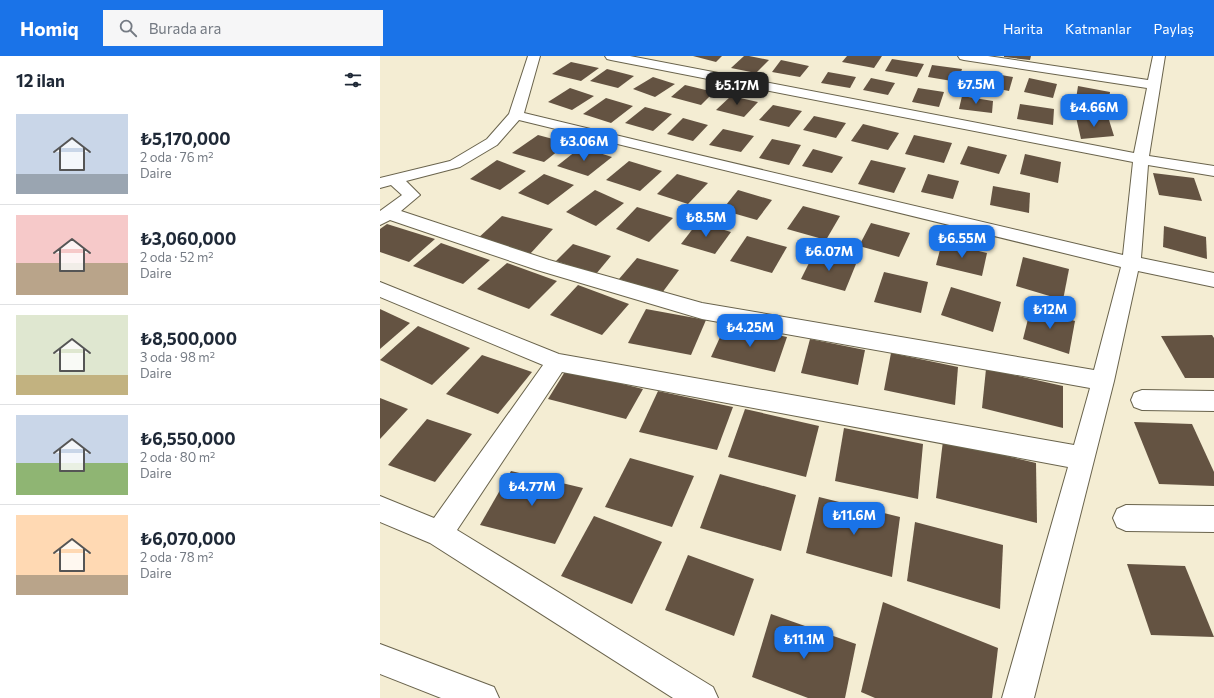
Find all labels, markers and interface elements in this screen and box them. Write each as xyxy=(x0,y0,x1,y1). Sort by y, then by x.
search box xyxy=(103,10,383,46)
text: Homiq xyxy=(20,17,79,40)
icon: search xyxy=(117,17,139,39)
text: Burada ara xyxy=(149,19,221,37)
text: Harita xyxy=(1003,20,1043,37)
text: Katmanlar xyxy=(1065,20,1132,37)
text: Paylaş xyxy=(1154,20,1194,37)
icon: filters xyxy=(342,69,364,91)
text: 12 ilan xyxy=(16,70,65,91)
pin: ₺7.5M xyxy=(948,71,1004,105)
pin: ₺5.17M xyxy=(704,72,770,106)
text: ₺7.5M xyxy=(957,76,995,92)
text: ₺5.17M xyxy=(715,77,759,93)
pin: ₺4.66M xyxy=(1061,94,1127,128)
text: ₺4.66M xyxy=(1069,99,1119,115)
text: ₺5,170,000 xyxy=(140,128,231,149)
pin: ₺3.06M xyxy=(551,128,617,162)
icon: home xyxy=(48,130,96,178)
text: ₺3.06M xyxy=(560,133,608,149)
text: 2 oda · 76 m² xyxy=(140,149,214,165)
text: Daire xyxy=(140,165,172,181)
pin: ₺8.5M xyxy=(678,204,734,238)
text: ₺8.5M xyxy=(686,209,726,225)
pin: ₺6.55M xyxy=(929,225,995,259)
text: ₺3,060,000 xyxy=(140,228,236,249)
text: ₺6.55M xyxy=(938,230,986,246)
icon: home xyxy=(48,231,96,279)
pin: ₺6.07M xyxy=(796,238,862,272)
text: ₺6.07M xyxy=(805,243,853,259)
text: 2 oda · 52 m² xyxy=(140,249,214,265)
text: Daire xyxy=(140,265,172,281)
pin: ₺12M xyxy=(1026,296,1074,330)
text: ₺12M xyxy=(1033,301,1067,317)
pin: ₺4.25M xyxy=(717,314,783,348)
text: ₺4.25M xyxy=(726,319,774,335)
text: ₺8,500,000 xyxy=(140,328,237,349)
icon: home xyxy=(48,331,96,379)
text: 3 oda · 98 m² xyxy=(140,349,215,365)
text: Daire xyxy=(140,365,172,381)
text: ₺6,550,000 xyxy=(140,428,236,449)
icon: home xyxy=(48,431,96,479)
text: 2 oda · 80 m² xyxy=(140,449,215,465)
text: Daire xyxy=(140,465,172,481)
pin: ₺4.77M xyxy=(499,473,565,507)
text: ₺4.77M xyxy=(508,478,556,494)
pin: ₺11.6M xyxy=(821,502,887,536)
text: ₺11.6M xyxy=(832,507,876,523)
text: ₺6,070,000 xyxy=(140,528,236,549)
icon: home xyxy=(48,531,96,579)
text: 2 oda · 78 m² xyxy=(140,549,214,565)
text: Daire xyxy=(140,565,172,581)
pin: ₺11.1M xyxy=(771,626,837,660)
text: ₺11.1M xyxy=(783,631,825,647)

